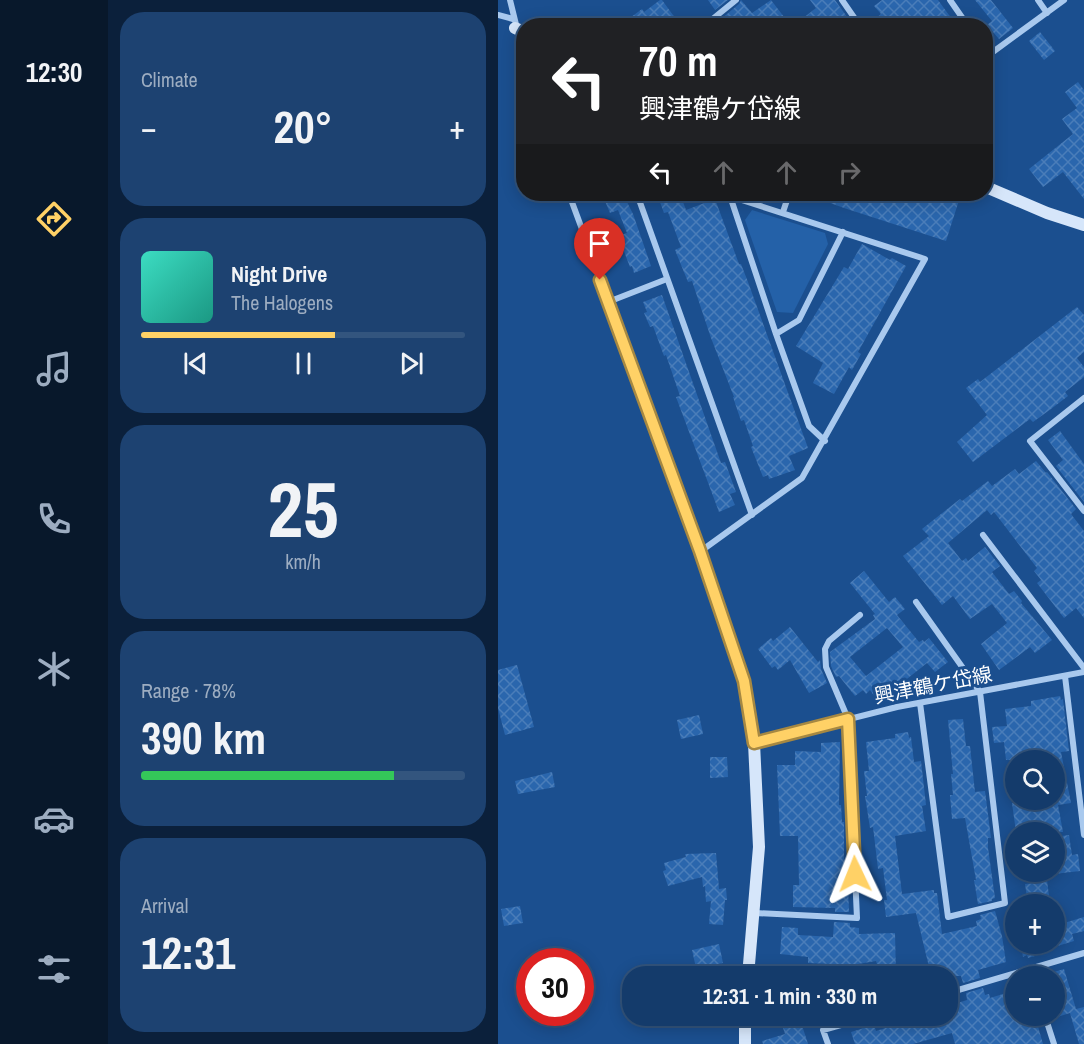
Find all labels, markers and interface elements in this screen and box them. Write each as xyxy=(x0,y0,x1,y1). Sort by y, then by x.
text: 70 m xyxy=(639,33,718,89)
icon: left xyxy=(540,42,618,120)
text: 12:30 xyxy=(26,54,82,90)
text: Climate xyxy=(141,66,198,93)
text: 興津鶴ケ岱線 xyxy=(639,90,801,126)
text: 20° xyxy=(273,96,333,157)
text: − xyxy=(141,105,157,149)
text: + xyxy=(449,105,465,149)
icon: left xyxy=(644,156,677,189)
icon: ahead xyxy=(707,156,740,189)
icon: ahead xyxy=(770,156,803,189)
icon: right xyxy=(833,156,866,189)
icon: directions xyxy=(33,198,75,240)
pin xyxy=(574,218,625,280)
icon: arrive xyxy=(583,227,616,260)
text: Night Drive xyxy=(231,259,327,289)
text: The Halogens xyxy=(231,289,333,316)
icon: previous xyxy=(179,347,212,380)
icon: pause xyxy=(287,347,320,380)
icon: next xyxy=(395,347,428,380)
icon: music xyxy=(33,348,75,390)
text: 25 xyxy=(267,456,339,561)
icon: phone xyxy=(33,498,75,540)
text: km/h xyxy=(285,548,321,575)
icon: climate xyxy=(33,648,75,690)
street label: 興津鶴ケ岱線 xyxy=(871,660,994,709)
text: Range · 78% xyxy=(141,677,236,704)
text: 390 km xyxy=(141,707,266,768)
map controls xyxy=(1005,750,1065,1026)
button: search xyxy=(1005,750,1065,810)
icon: car xyxy=(33,798,75,840)
button: layers xyxy=(1005,822,1065,882)
position arrow xyxy=(823,842,887,906)
text: Arrival xyxy=(141,892,188,919)
button: + xyxy=(1005,894,1065,954)
text: 12:31 xyxy=(141,922,235,983)
icon: filters xyxy=(33,948,75,990)
speed limit sign: 30 xyxy=(516,948,594,1026)
button: − xyxy=(1005,966,1065,1026)
text: 12:31 · 1 min · 330 m xyxy=(703,981,877,1011)

